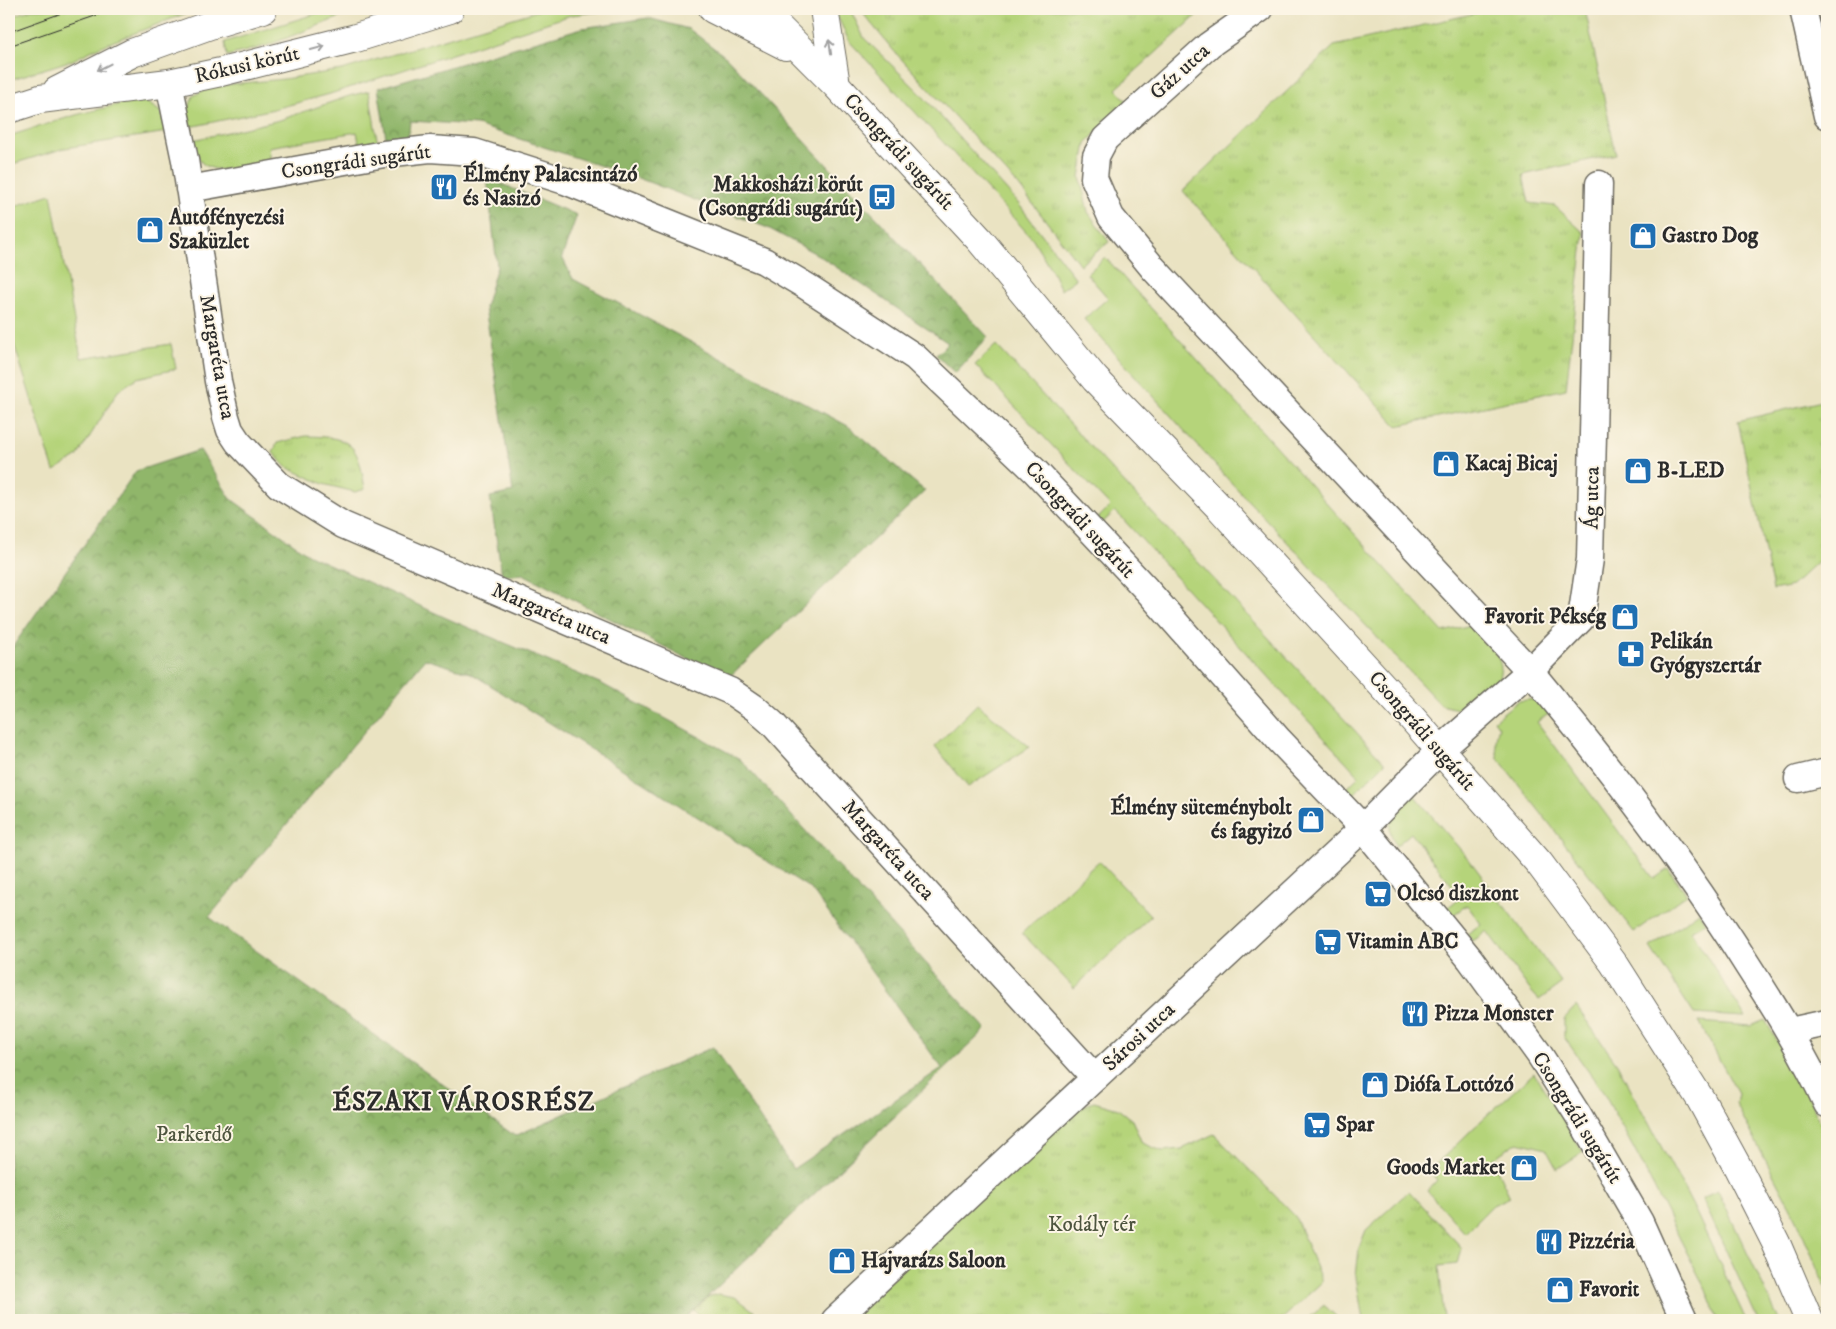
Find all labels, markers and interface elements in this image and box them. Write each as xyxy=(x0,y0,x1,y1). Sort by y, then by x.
street label: Gáz utca xyxy=(1145,38,1216,106)
one-way arrow xyxy=(825,39,835,55)
street label: Rókusi körút xyxy=(192,40,302,90)
one-way arrow xyxy=(310,43,326,53)
one-way arrow xyxy=(97,63,112,72)
street label: Csongrádi sugárút xyxy=(838,88,960,216)
street label: Csongrádi sugárút xyxy=(280,139,433,185)
place label: Élmény Palacsintázó és Nasizó xyxy=(463,160,638,212)
restaurant icon: Élmény Palacsintázó és Nasizó xyxy=(429,172,459,202)
place label: Makkosházi körút (Csongrádi sugárút) xyxy=(699,172,863,222)
bus stop icon: Makkosházi körút (Csongrádi sugárút) xyxy=(867,182,897,212)
place label: Autófényezési Szaküzlet xyxy=(168,205,285,255)
shop icon: Autófényezési Szaküzlet xyxy=(135,215,165,245)
shop icon: Gastro Dog xyxy=(1628,221,1658,251)
place label: Gastro Dog xyxy=(1662,223,1759,249)
street label: Margaréta utca xyxy=(193,292,241,422)
shop icon: Kacaj Bicaj xyxy=(1431,449,1461,479)
place label: Kacaj Bicaj xyxy=(1465,451,1558,478)
street label: Csongrádi sugárút xyxy=(1019,456,1141,584)
shop icon: B-LED xyxy=(1623,456,1653,486)
place label: B-LED xyxy=(1657,458,1725,484)
street label: Ág utca xyxy=(1576,466,1606,530)
street label: Margaréta utca xyxy=(488,577,614,651)
shop icon: Favorit Pékség xyxy=(1610,602,1640,632)
place label: Favorit Pékség xyxy=(1484,604,1607,630)
place label: Pelikán Gyógyszertár xyxy=(1650,629,1762,679)
pharmacy icon: Pelikán Gyógyszertár xyxy=(1616,639,1646,669)
street label: Csongrádi sugárút xyxy=(1363,666,1481,797)
place label: Élmény süteménybolt és fagyizó xyxy=(1110,793,1292,845)
street label: Margaréta utca xyxy=(836,794,940,906)
shop icon: Élmény süteménybolt és fagyizó xyxy=(1296,805,1326,835)
supermarket icon: Olcsó diszkont xyxy=(1363,879,1393,909)
place label: Olcsó diszkont xyxy=(1397,881,1519,907)
supermarket icon: Vitamin ABC xyxy=(1313,927,1343,957)
place label: Vitamin ABC xyxy=(1346,929,1458,955)
street label: Sárosi utca xyxy=(1097,997,1181,1077)
restaurant icon: Pizza Monster xyxy=(1400,999,1430,1029)
place label: Pizza Monster xyxy=(1434,1001,1555,1027)
street label: Csongrádi sugárút xyxy=(1526,1047,1628,1189)
shop icon: Diófa Lottózó xyxy=(1360,1070,1390,1100)
place label: Diófa Lottózó xyxy=(1394,1072,1514,1098)
district label: ÉSZAKI VÁROSRÉSZ xyxy=(332,1085,596,1119)
supermarket icon: Spar xyxy=(1302,1110,1332,1140)
place label: Spar xyxy=(1336,1112,1375,1138)
park label: Parkerdő xyxy=(156,1122,233,1148)
shop icon: Goods Market xyxy=(1509,1153,1539,1183)
place label: Goods Market xyxy=(1386,1155,1505,1181)
park label: Kodály tér xyxy=(1048,1212,1136,1238)
restaurant icon: Pizzéria xyxy=(1534,1227,1564,1257)
place label: Pizzéria xyxy=(1568,1229,1636,1255)
shop icon: Hajvarázs Saloon xyxy=(827,1246,857,1276)
place label: Hajvarázs Saloon xyxy=(861,1248,1007,1275)
shop icon: Favorit xyxy=(1545,1275,1575,1305)
place label: Favorit xyxy=(1579,1277,1640,1303)

